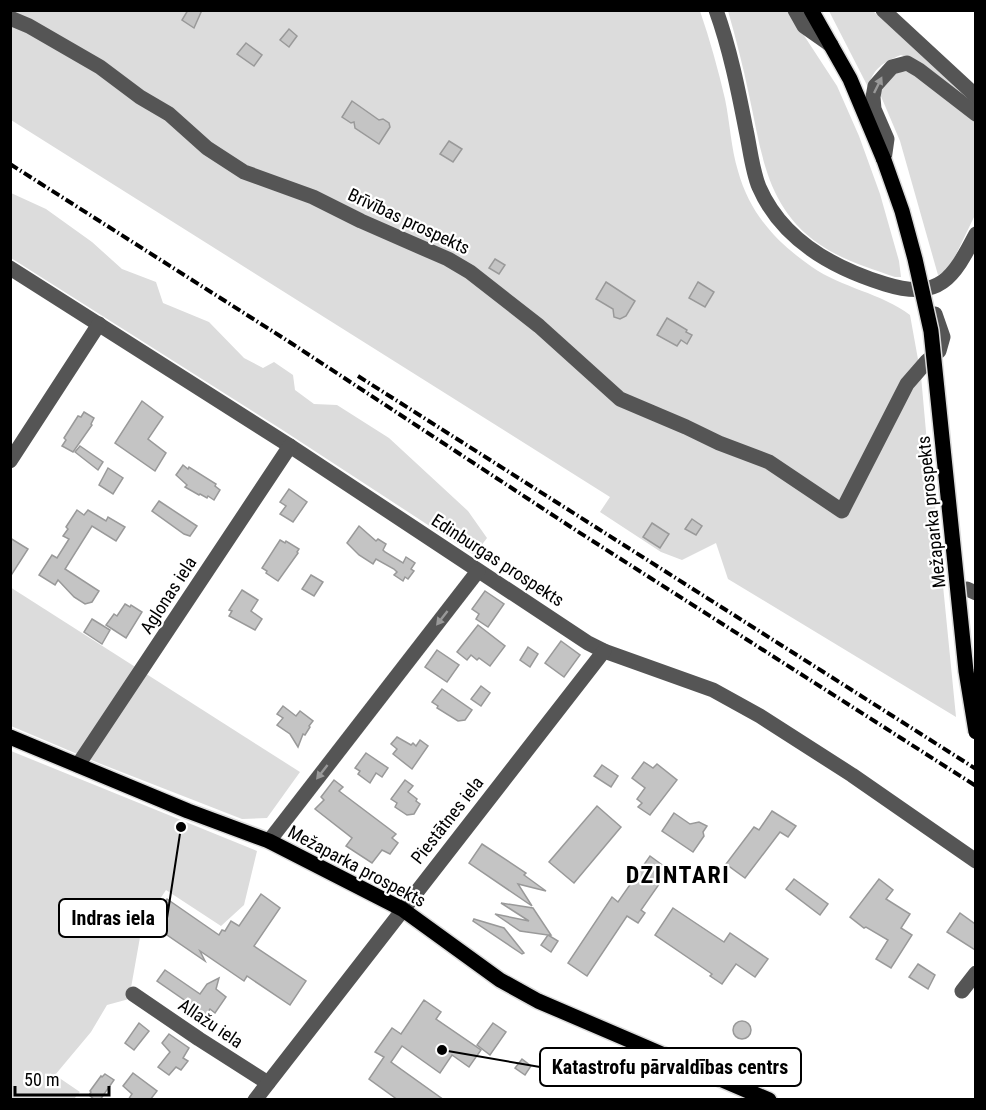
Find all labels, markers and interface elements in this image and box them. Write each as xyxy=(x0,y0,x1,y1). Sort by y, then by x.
one-way arrow xyxy=(874,76,883,93)
street label: Brīvības prospekts xyxy=(345,184,473,258)
street label: Mežaparka prospekts xyxy=(913,435,949,589)
street label: Edinburgas prospekts xyxy=(428,509,568,611)
street label: Aglonas iela xyxy=(135,553,201,637)
one-way arrow xyxy=(436,610,448,625)
one-way arrow xyxy=(317,764,329,779)
street label: Piestātnes iela xyxy=(406,772,488,868)
street label: Mežaparka prospekts xyxy=(285,821,429,911)
district label: DZINTARI xyxy=(626,861,730,889)
callout: Indras iela xyxy=(59,899,167,937)
text: Indras iela xyxy=(71,906,155,930)
street label: Allažu iela xyxy=(175,994,247,1052)
callout: Katastrofu pārvaldības centrs xyxy=(540,1048,801,1086)
text: Katastrofu pārvaldības centrs xyxy=(552,1055,788,1079)
scale bar xyxy=(15,1059,110,1097)
text: 50 m xyxy=(24,1069,59,1090)

